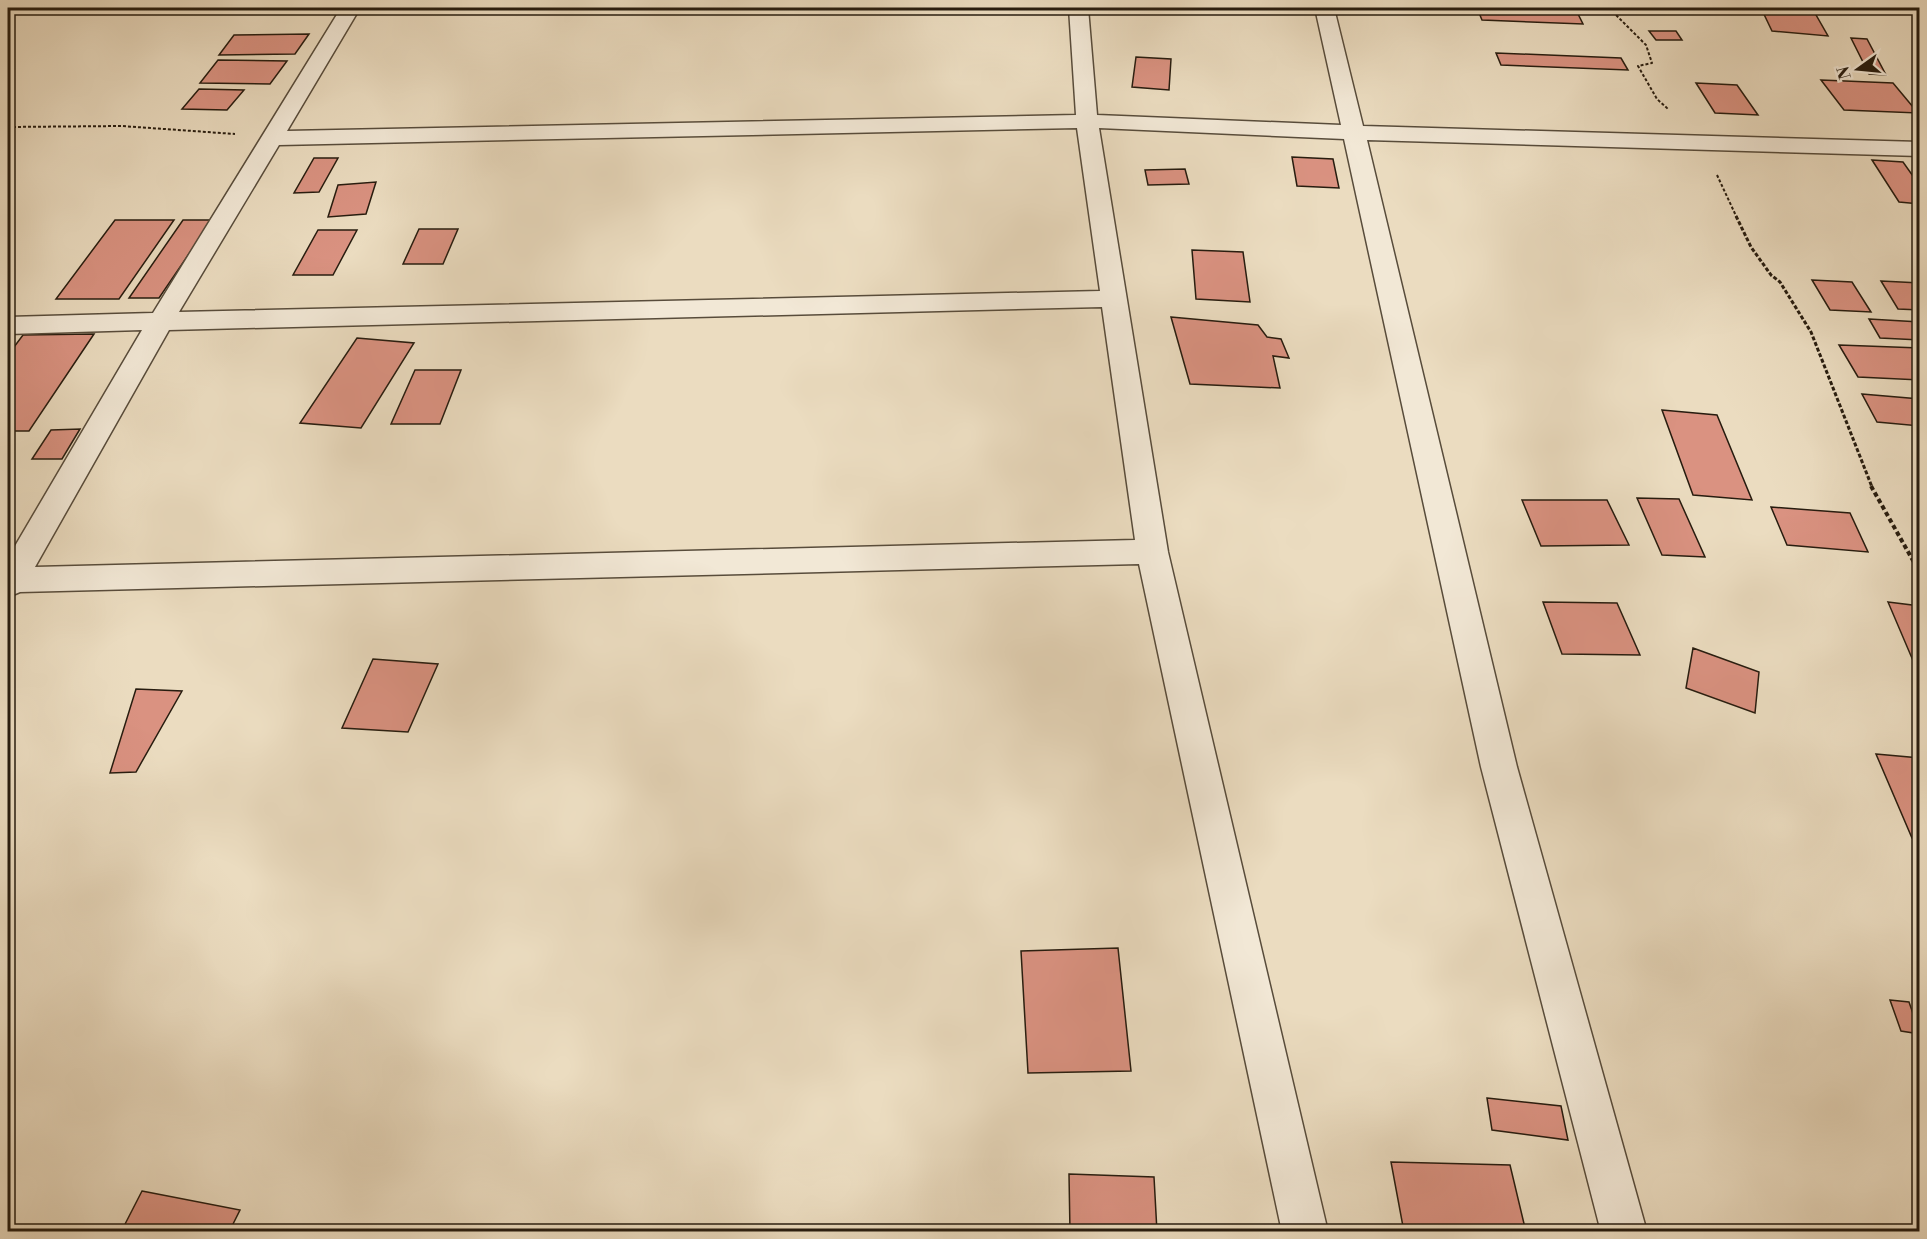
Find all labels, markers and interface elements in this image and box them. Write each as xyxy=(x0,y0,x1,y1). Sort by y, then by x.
north arrow xyxy=(1828,39,1888,99)
text: N xyxy=(1833,64,1856,81)

